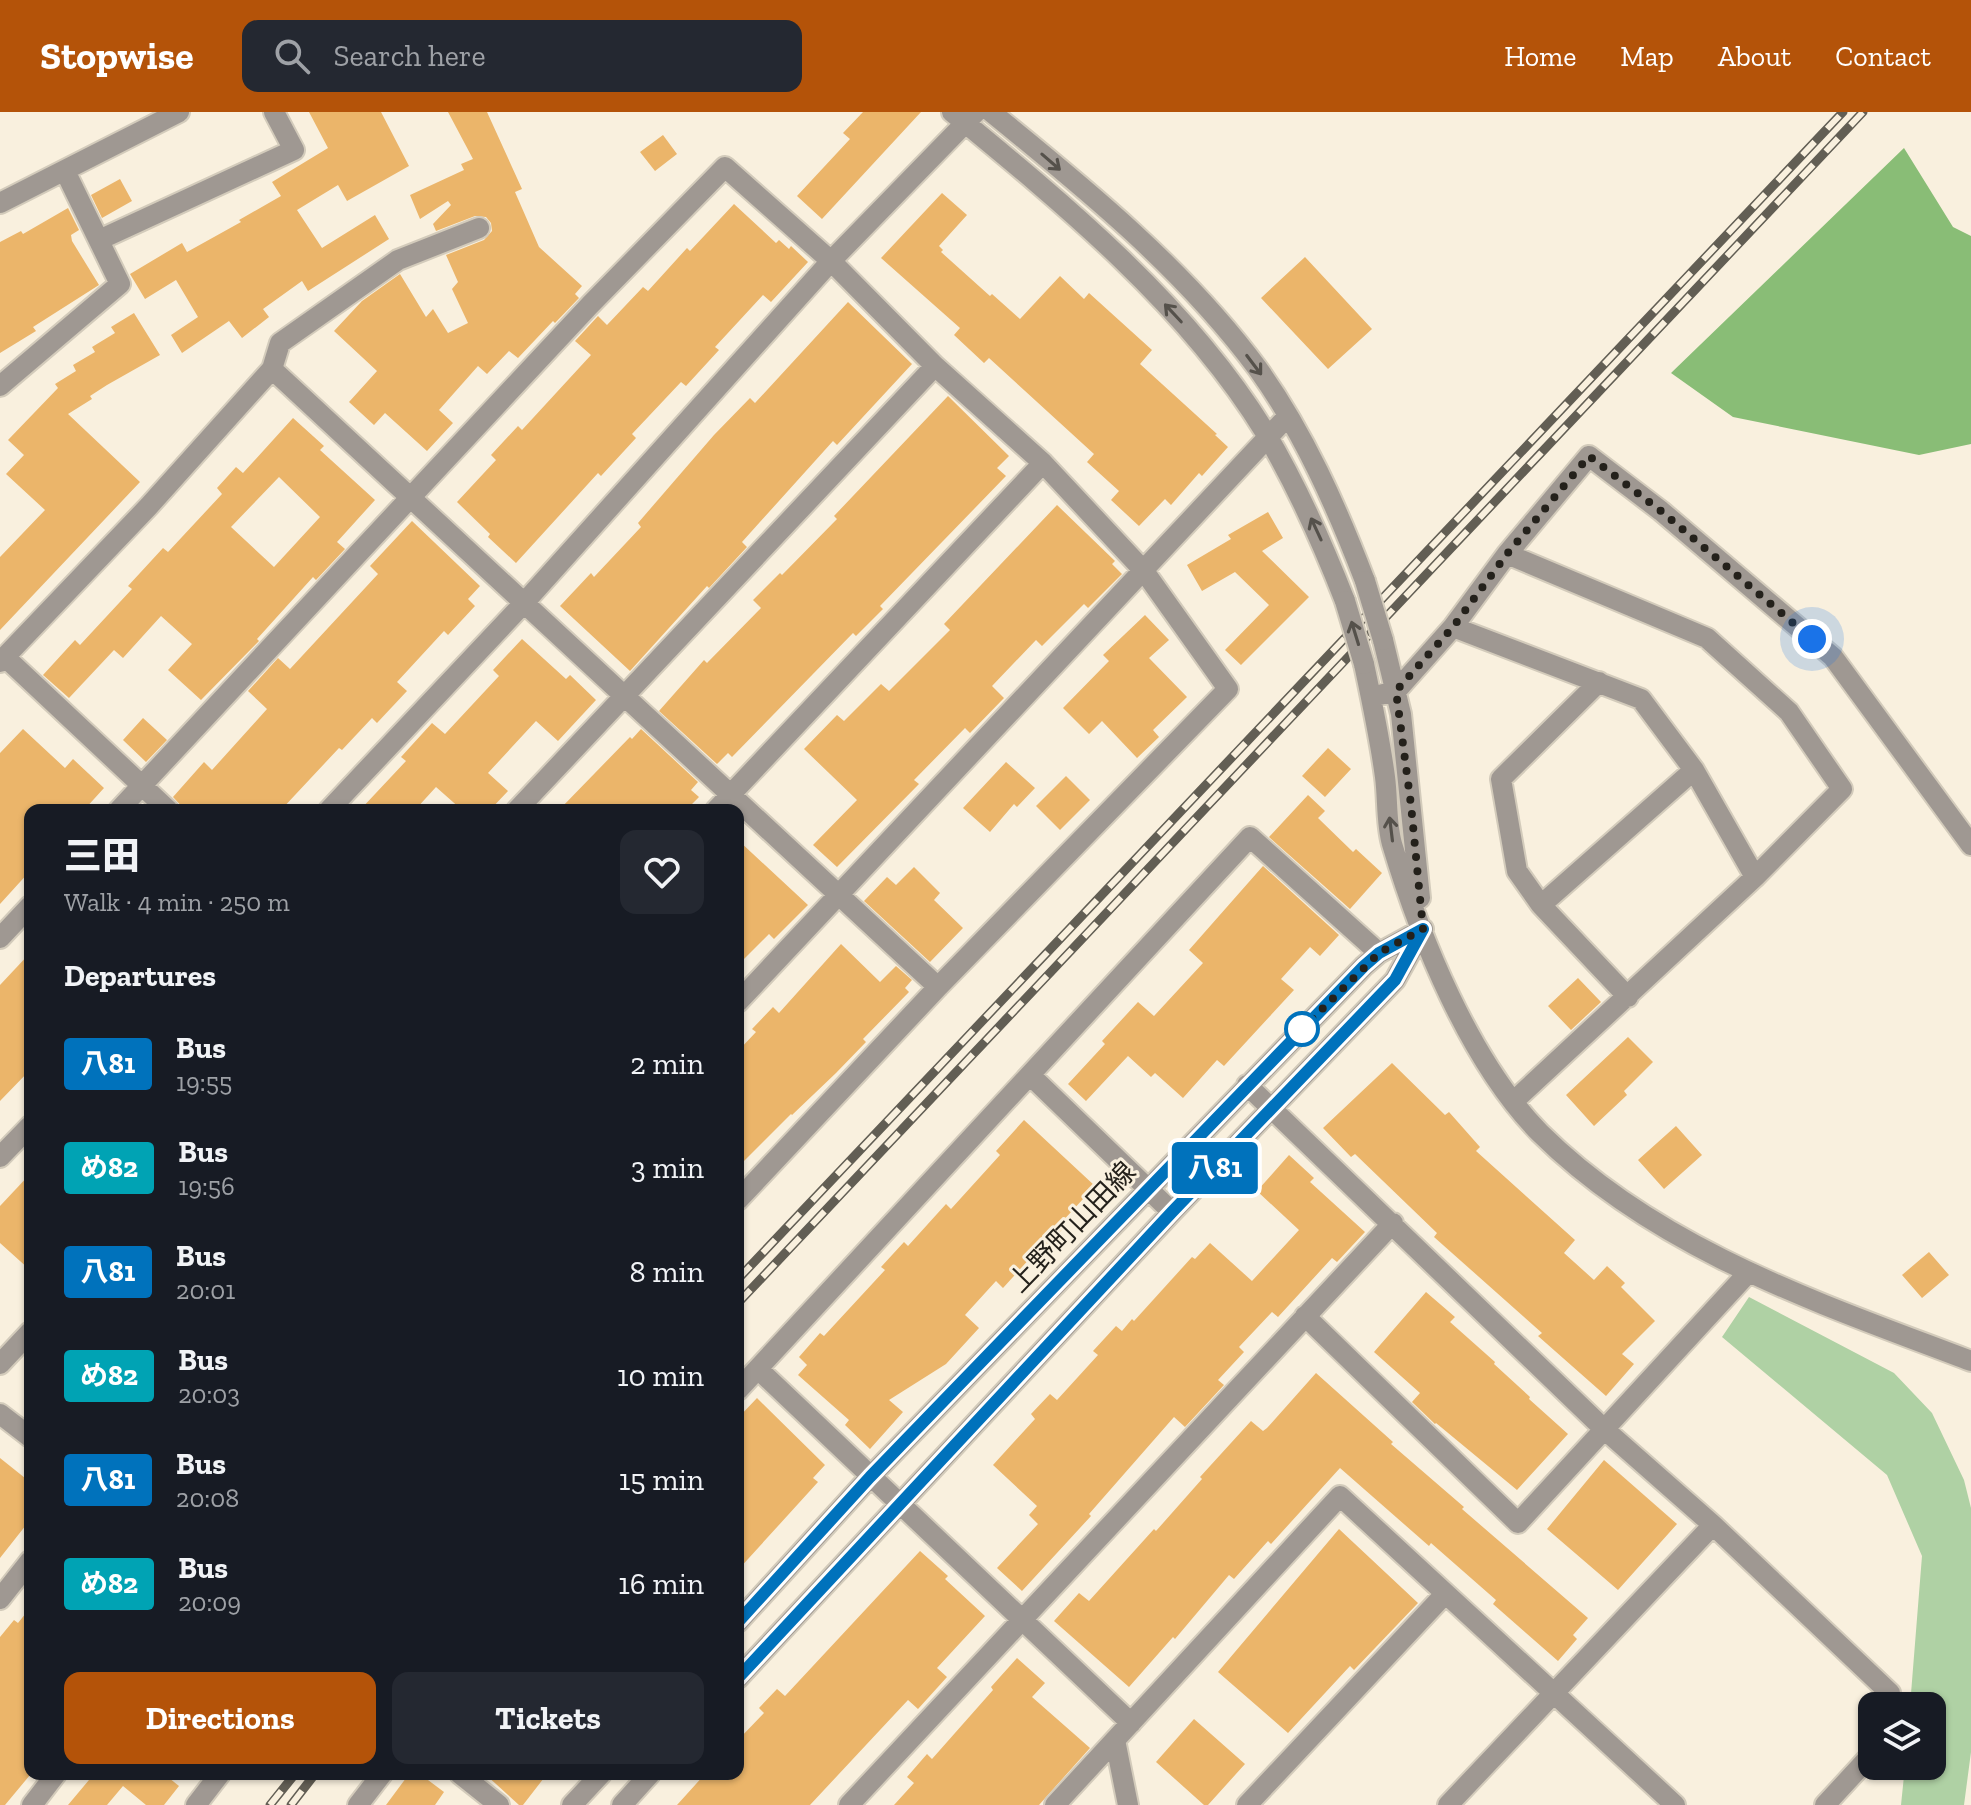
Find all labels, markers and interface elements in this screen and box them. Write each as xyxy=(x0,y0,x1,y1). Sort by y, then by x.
search box xyxy=(242,20,802,92)
text: Stopwise xyxy=(40,33,194,79)
icon: search xyxy=(270,34,314,78)
text: Search here xyxy=(334,38,485,74)
text: Home xyxy=(1504,40,1576,73)
text: Map xyxy=(1620,40,1674,73)
text: About xyxy=(1718,40,1791,73)
text: Contact xyxy=(1835,40,1931,73)
one-way arrow xyxy=(1040,152,1060,170)
one-way arrow xyxy=(1165,304,1183,324)
one-way arrow xyxy=(1245,354,1262,375)
one-way arrow xyxy=(1308,517,1323,541)
your location xyxy=(1792,619,1832,659)
one-way arrow xyxy=(1347,620,1362,646)
one-way arrow xyxy=(1383,816,1398,843)
button: heart xyxy=(620,830,704,914)
text: 三田 xyxy=(64,833,140,879)
text: Walk · 4 min · 250 m xyxy=(64,886,290,918)
text: Departures xyxy=(64,958,216,994)
unlabelled marker xyxy=(1285,1012,1319,1046)
text: Bus xyxy=(176,1030,226,1066)
text: 2 min xyxy=(630,1046,704,1082)
text: 八81 xyxy=(81,1047,135,1080)
text: 19:55 xyxy=(176,1066,232,1098)
text: Bus xyxy=(178,1134,228,1170)
line badge: 八81 xyxy=(1169,1142,1261,1194)
text: 3 min xyxy=(631,1150,704,1186)
text: め82 xyxy=(80,1151,138,1184)
text: 八81 xyxy=(1188,1151,1242,1184)
street label: 上野町山田線 xyxy=(1002,1155,1142,1299)
text: 19:56 xyxy=(178,1170,235,1202)
text: Bus xyxy=(176,1238,226,1274)
text: 8 min xyxy=(630,1254,704,1290)
text: 八81 xyxy=(81,1255,135,1288)
text: 20:01 xyxy=(176,1274,235,1306)
text: Bus xyxy=(178,1342,228,1378)
text: 10 min xyxy=(617,1358,704,1394)
text: め82 xyxy=(80,1359,138,1392)
text: 20:03 xyxy=(178,1378,240,1410)
text: Bus xyxy=(176,1446,226,1482)
text: 15 min xyxy=(619,1462,704,1498)
text: 八81 xyxy=(81,1463,135,1496)
text: 20:08 xyxy=(176,1482,239,1514)
text: Bus xyxy=(178,1550,228,1586)
text: 16 min xyxy=(618,1566,704,1602)
text: め82 xyxy=(80,1567,138,1600)
text: 20:09 xyxy=(178,1586,241,1618)
button: Directions xyxy=(64,1672,376,1764)
button: Tickets xyxy=(392,1672,704,1764)
map controls xyxy=(1858,1692,1946,1780)
button: layers xyxy=(1858,1692,1946,1780)

